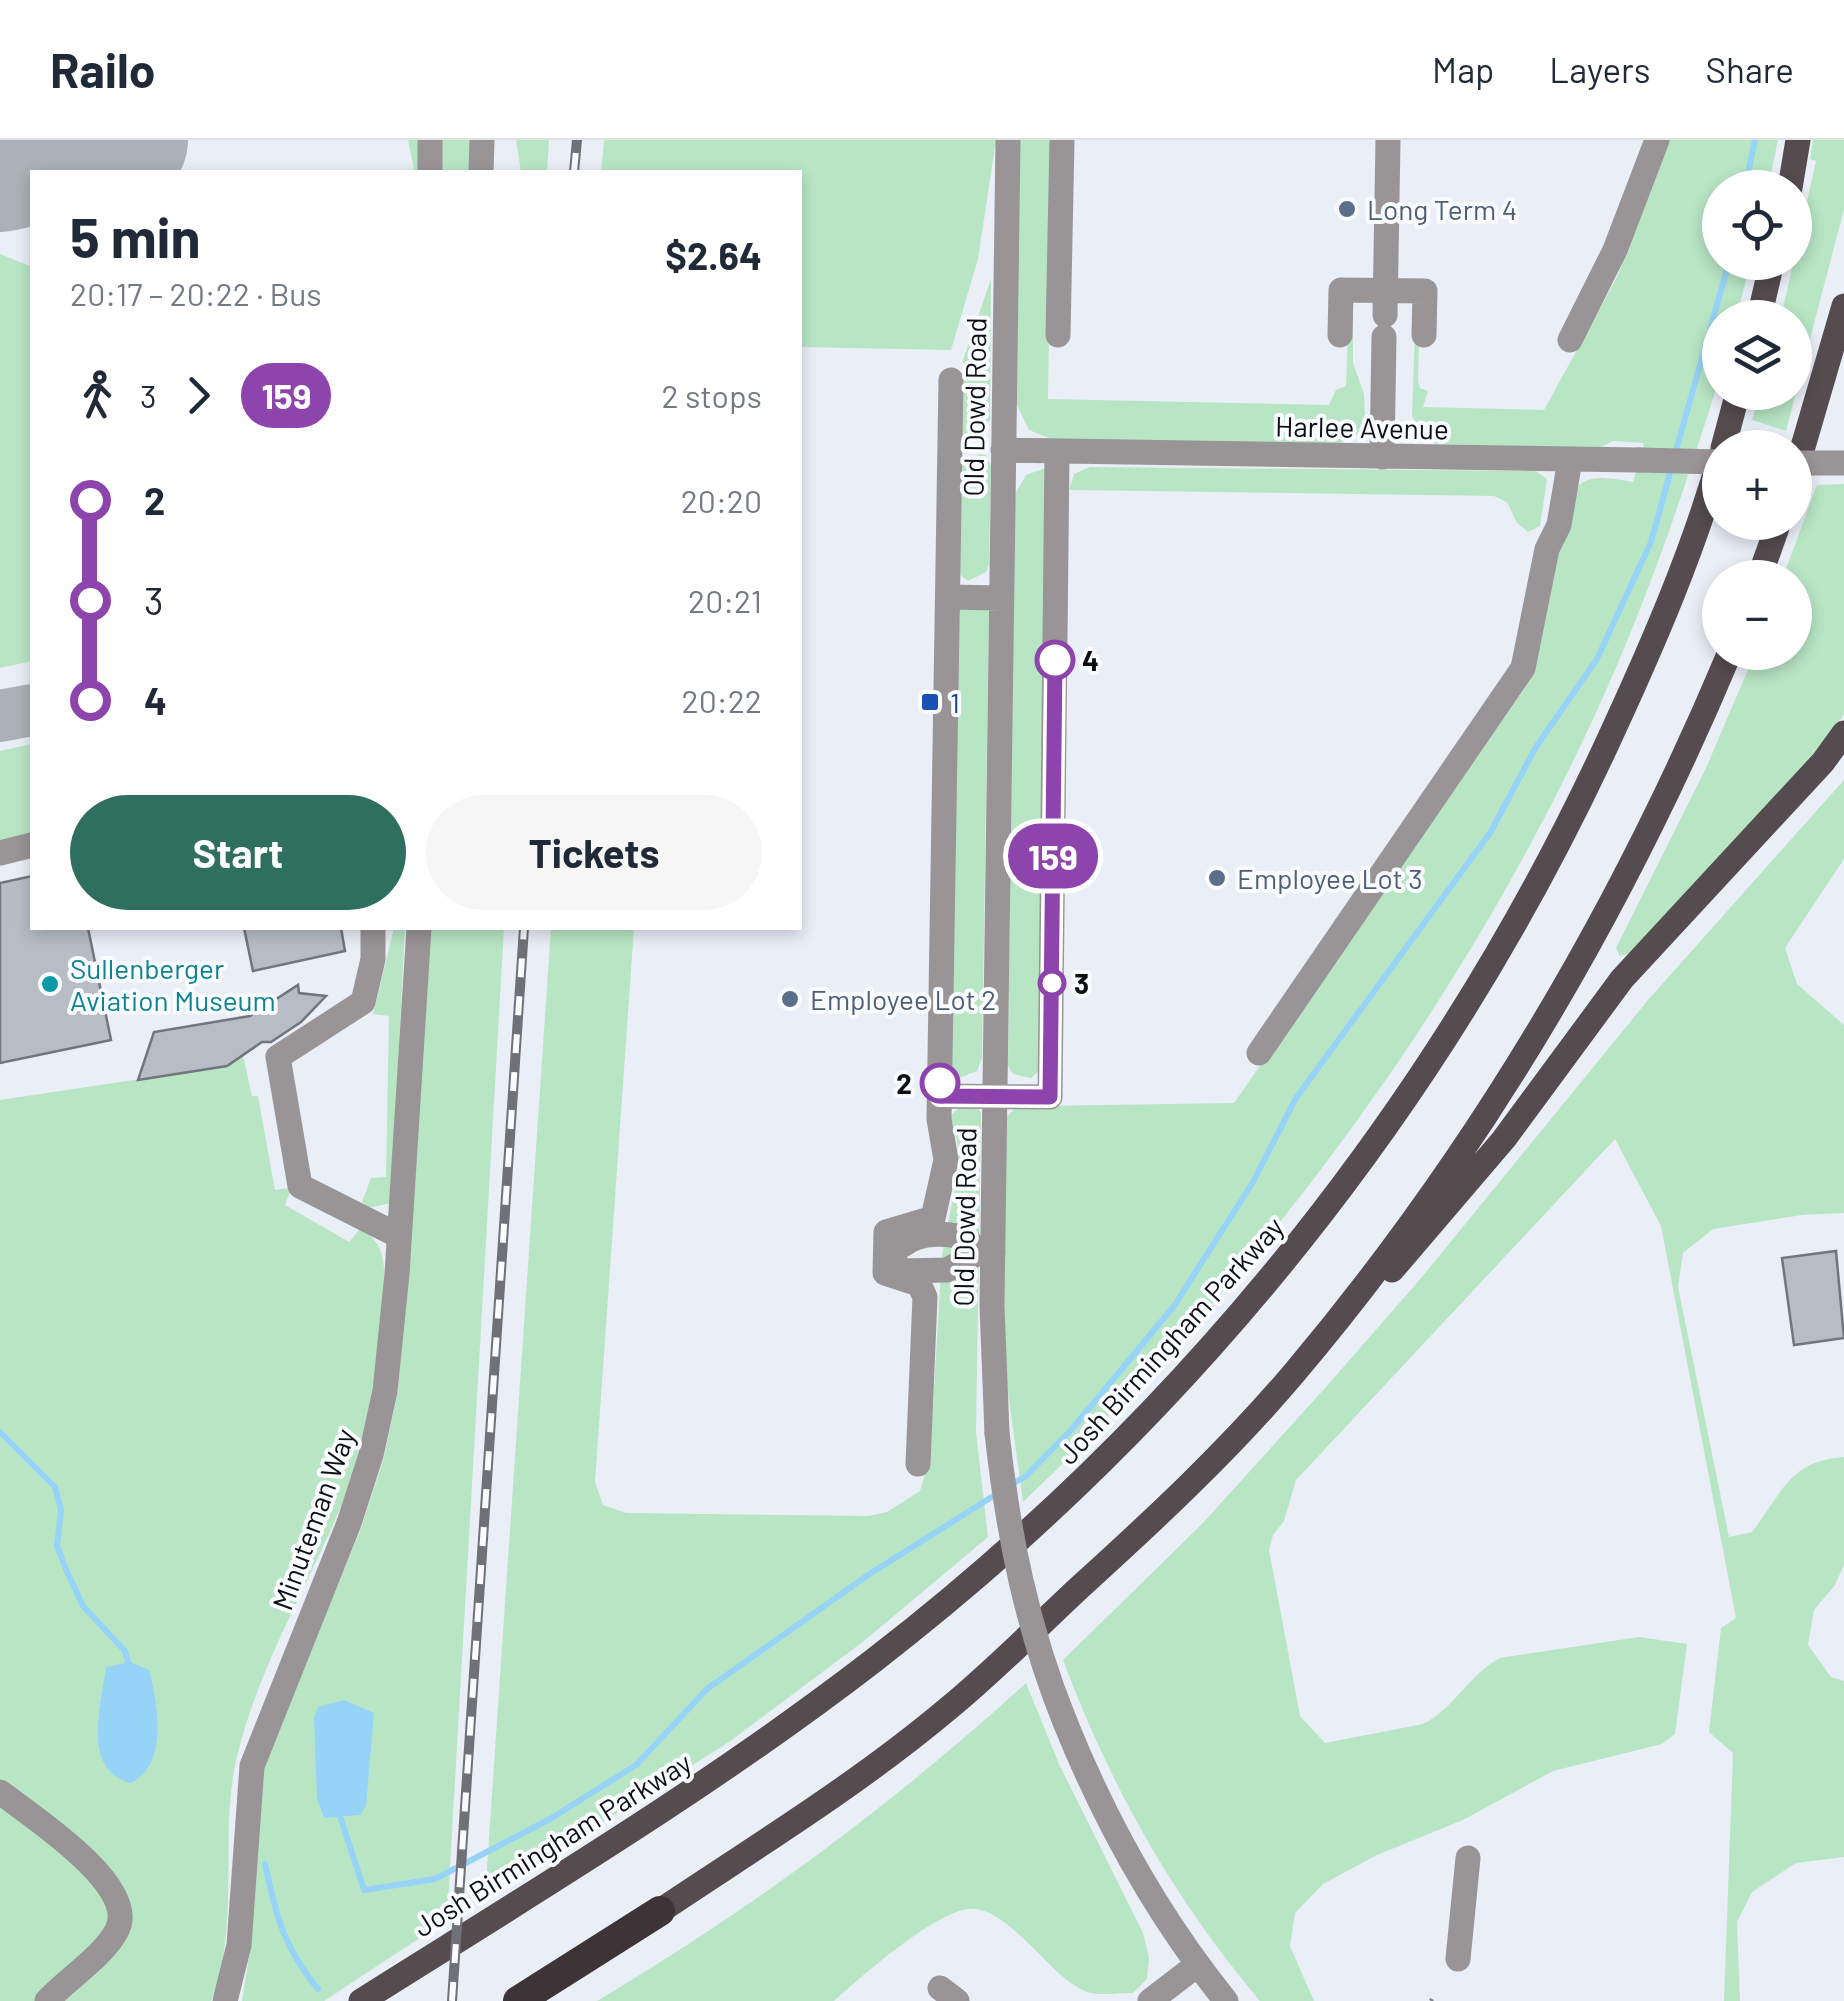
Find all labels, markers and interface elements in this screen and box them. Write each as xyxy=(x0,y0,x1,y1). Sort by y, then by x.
text: Railo xyxy=(50,40,156,98)
text: Map xyxy=(1432,48,1494,90)
text: Layers xyxy=(1549,48,1651,90)
text: Share xyxy=(1706,48,1794,90)
map controls xyxy=(1702,170,1812,670)
button: locate xyxy=(1702,170,1812,280)
place label: Long Term 4 xyxy=(1367,192,1517,226)
marker: Long Term 4 xyxy=(1336,198,1358,220)
text: 5 min xyxy=(70,203,201,269)
text: $2.64 xyxy=(665,232,762,278)
text: 20:17 – 20:22 · Bus xyxy=(70,274,322,312)
button: layers xyxy=(1702,300,1812,410)
street label: Old Dowd Road xyxy=(955,317,993,497)
icon: walk xyxy=(70,368,125,423)
icon: forward xyxy=(171,368,226,423)
text: 159 xyxy=(261,374,311,416)
text: 3 xyxy=(140,376,156,414)
text: 2 stops xyxy=(661,376,762,414)
street label: Harlee Avenue xyxy=(1275,408,1449,446)
button: + xyxy=(1702,430,1812,540)
text: 2 xyxy=(144,477,165,523)
text: 20:20 xyxy=(681,481,762,519)
button: − xyxy=(1702,560,1812,670)
text: 3 xyxy=(144,577,164,623)
text: 20:21 xyxy=(688,581,762,619)
marker: 4 xyxy=(1036,641,1074,679)
place label: 4 xyxy=(1082,643,1099,677)
text: 4 xyxy=(144,677,167,723)
text: 20:22 xyxy=(682,681,762,719)
place label: 1 xyxy=(950,685,960,719)
marker: 1 xyxy=(919,691,941,713)
button: Start xyxy=(70,795,406,910)
button: Tickets xyxy=(426,795,762,910)
line badge: 159 xyxy=(996,824,1110,888)
text: 159 xyxy=(1028,835,1078,877)
place label: Employee Lot 3 xyxy=(1237,861,1423,895)
marker: Employee Lot 3 xyxy=(1206,867,1228,889)
place label: Sullenberger Aviation Museum xyxy=(70,951,276,1017)
place label: 3 xyxy=(1074,966,1089,1000)
marker: 3 xyxy=(1039,970,1065,996)
marker: Sullenberger Aviation Museum xyxy=(39,973,61,995)
place label: Employee Lot 2 xyxy=(810,982,996,1016)
marker: Employee Lot 2 xyxy=(779,988,801,1010)
marker: 2 xyxy=(921,1064,959,1102)
place label: 2 xyxy=(896,1066,912,1100)
street label: Old Dowd Road xyxy=(945,1127,983,1307)
street label: Josh Birmingham Parkway xyxy=(1050,1209,1290,1471)
street label: Minuteman Way xyxy=(264,1424,362,1614)
street label: Josh Birmingham Parkway xyxy=(407,1744,697,1943)

